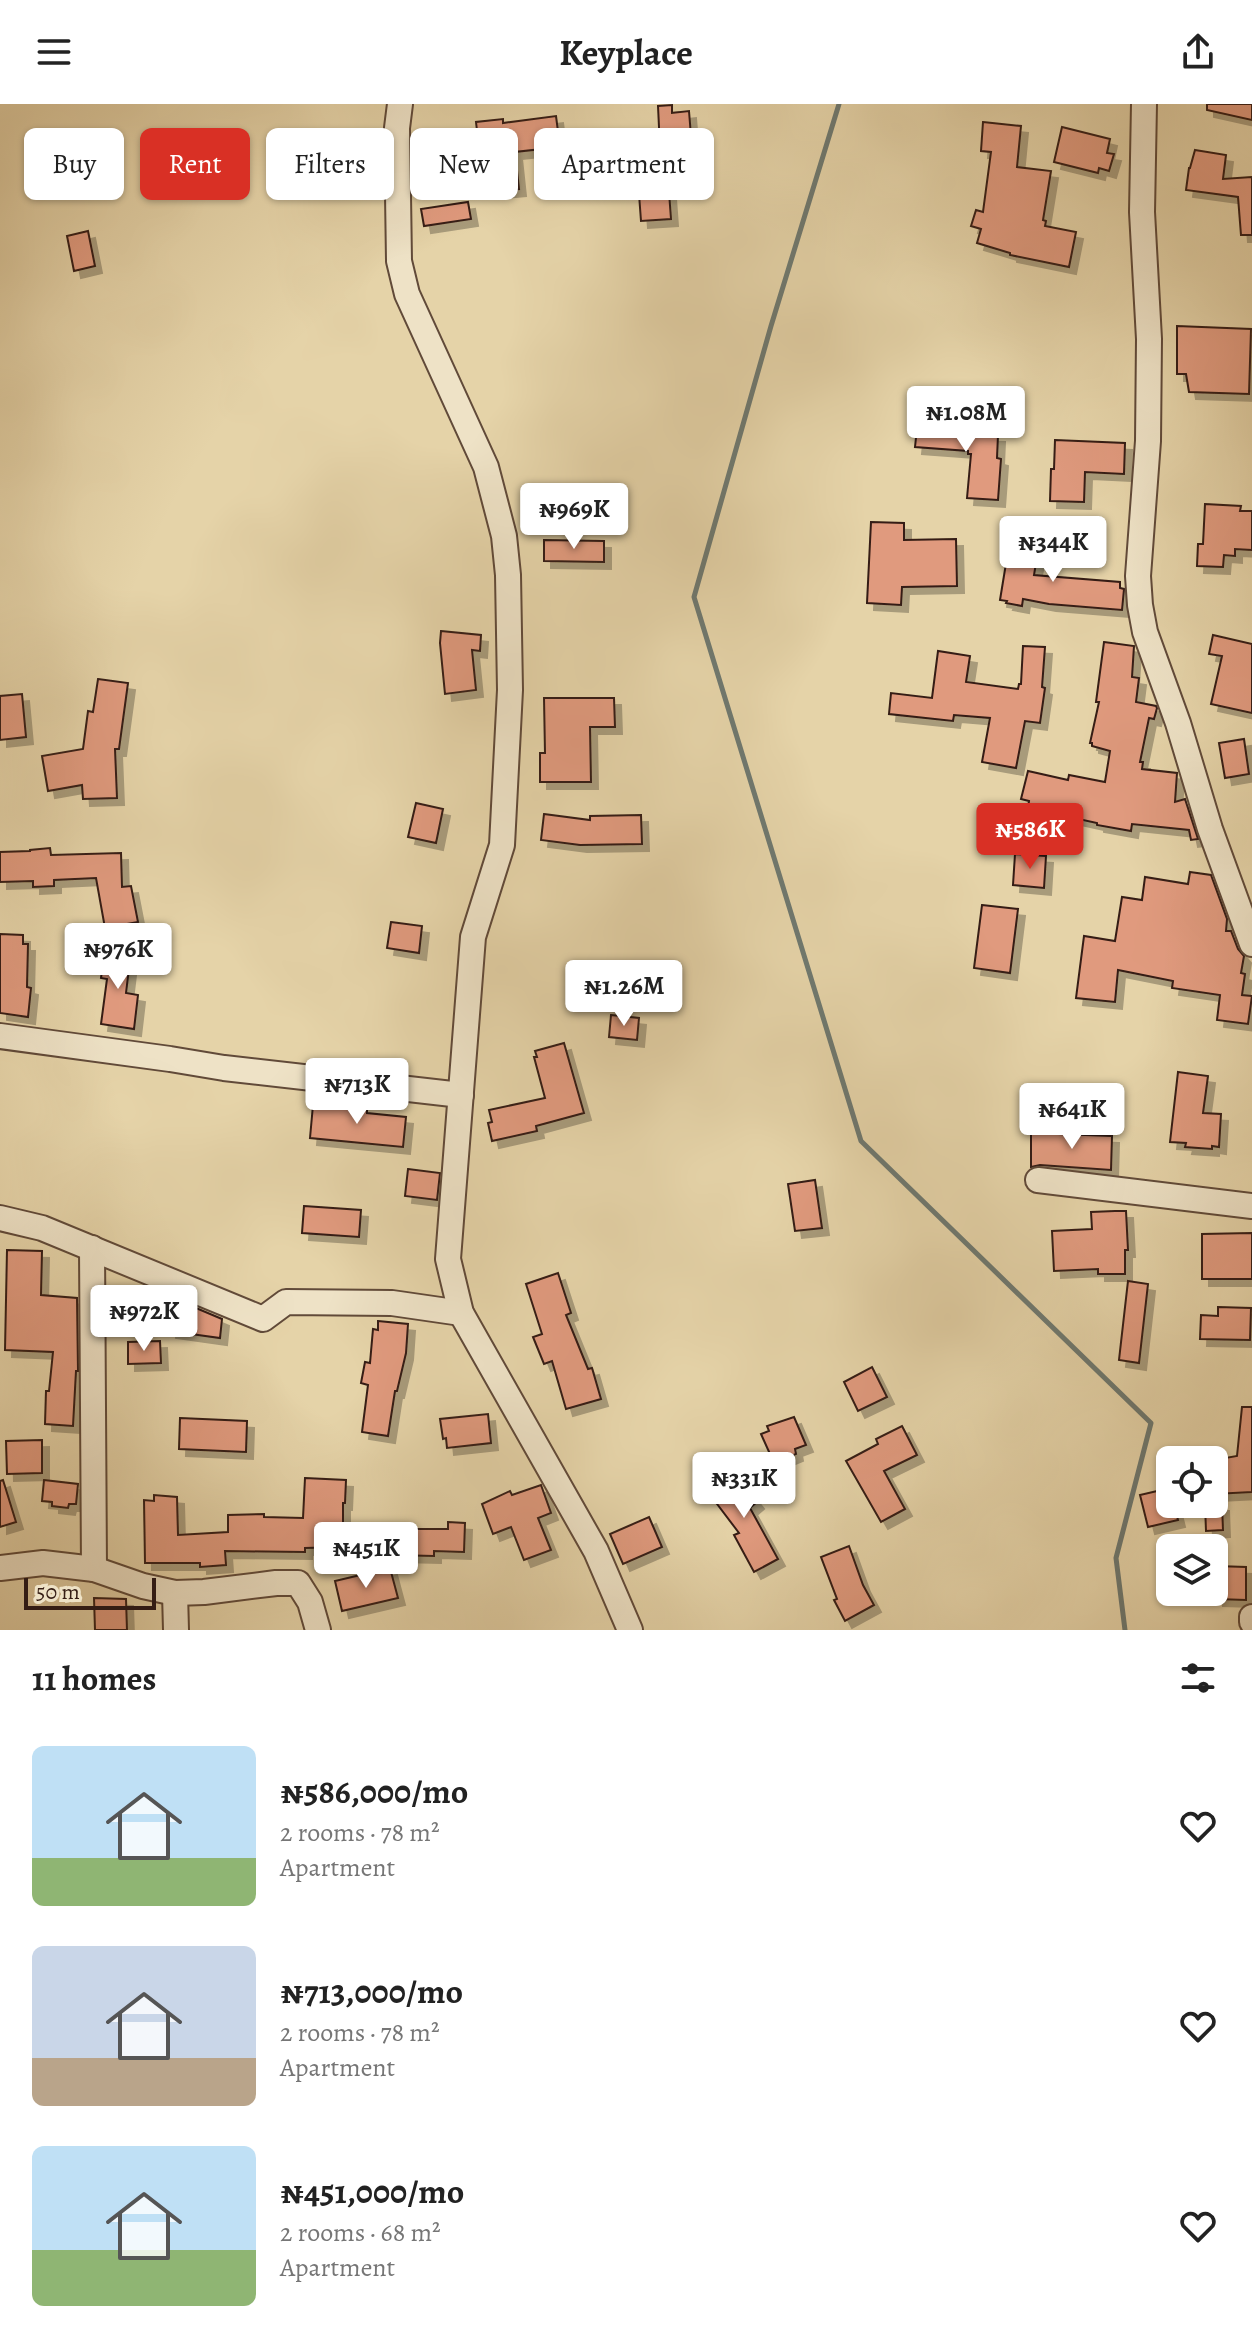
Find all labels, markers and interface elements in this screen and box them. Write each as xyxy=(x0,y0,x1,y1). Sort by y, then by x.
text: Keyplace xyxy=(559,28,693,77)
icon: menu xyxy=(32,30,76,74)
icon: share xyxy=(1176,30,1220,74)
chip: Buy xyxy=(24,128,124,200)
chip: Rent xyxy=(140,128,250,200)
chip: Filters xyxy=(266,128,394,200)
chip: New xyxy=(410,128,518,200)
chip: Apartment xyxy=(534,128,714,200)
pin: ₦1.08M xyxy=(901,386,1031,454)
text: ₦1.08M xyxy=(925,394,1007,429)
pin: ₦969K xyxy=(518,483,630,551)
text: ₦969K xyxy=(538,491,610,526)
pin: ₦344K xyxy=(997,516,1109,584)
text: ₦344K xyxy=(1017,524,1089,559)
pin: ₦586K xyxy=(974,803,1086,871)
text: ₦586K xyxy=(994,811,1066,846)
pin: ₦976K xyxy=(62,923,174,991)
text: ₦976K xyxy=(83,931,153,966)
pin: ₦1.26M xyxy=(559,960,689,1028)
text: ₦1.26M xyxy=(583,968,665,1003)
pin: ₦713K xyxy=(301,1058,413,1126)
text: ₦713K xyxy=(323,1066,391,1101)
pin: ₦641K xyxy=(1016,1083,1128,1151)
text: ₦641K xyxy=(1037,1091,1107,1126)
pin: ₦972K xyxy=(88,1285,200,1353)
text: ₦972K xyxy=(108,1293,180,1328)
map controls xyxy=(1156,1446,1228,1606)
button: locate xyxy=(1156,1446,1228,1518)
pin: ₦331K xyxy=(688,1452,800,1520)
text: ₦331K xyxy=(710,1460,778,1495)
pin: ₦451K xyxy=(310,1522,422,1590)
text: ₦451K xyxy=(332,1530,400,1565)
button: layers xyxy=(1156,1534,1228,1606)
scale bar xyxy=(24,1574,156,1610)
text: 50 m xyxy=(36,1577,80,1607)
text: 11 homes xyxy=(32,1655,156,1702)
icon: filters xyxy=(1176,1656,1220,1700)
text: ₦586,000/mo xyxy=(280,1768,468,1815)
icon: home xyxy=(96,1778,192,1874)
icon: heart xyxy=(1176,1804,1220,1848)
text: 2 rooms · 78 m² xyxy=(280,1815,439,1850)
text: Apartment xyxy=(280,1850,395,1885)
text: ₦713,000/mo xyxy=(280,1968,463,2015)
icon: home xyxy=(96,1978,192,2074)
icon: heart xyxy=(1176,2004,1220,2048)
text: 2 rooms · 78 m² xyxy=(280,2015,439,2050)
text: Apartment xyxy=(280,2050,395,2085)
text: ₦451,000/mo xyxy=(280,2168,464,2215)
icon: home xyxy=(96,2178,192,2274)
icon: heart xyxy=(1176,2204,1220,2248)
text: 2 rooms · 68 m² xyxy=(280,2215,441,2250)
text: Apartment xyxy=(280,2250,395,2285)

